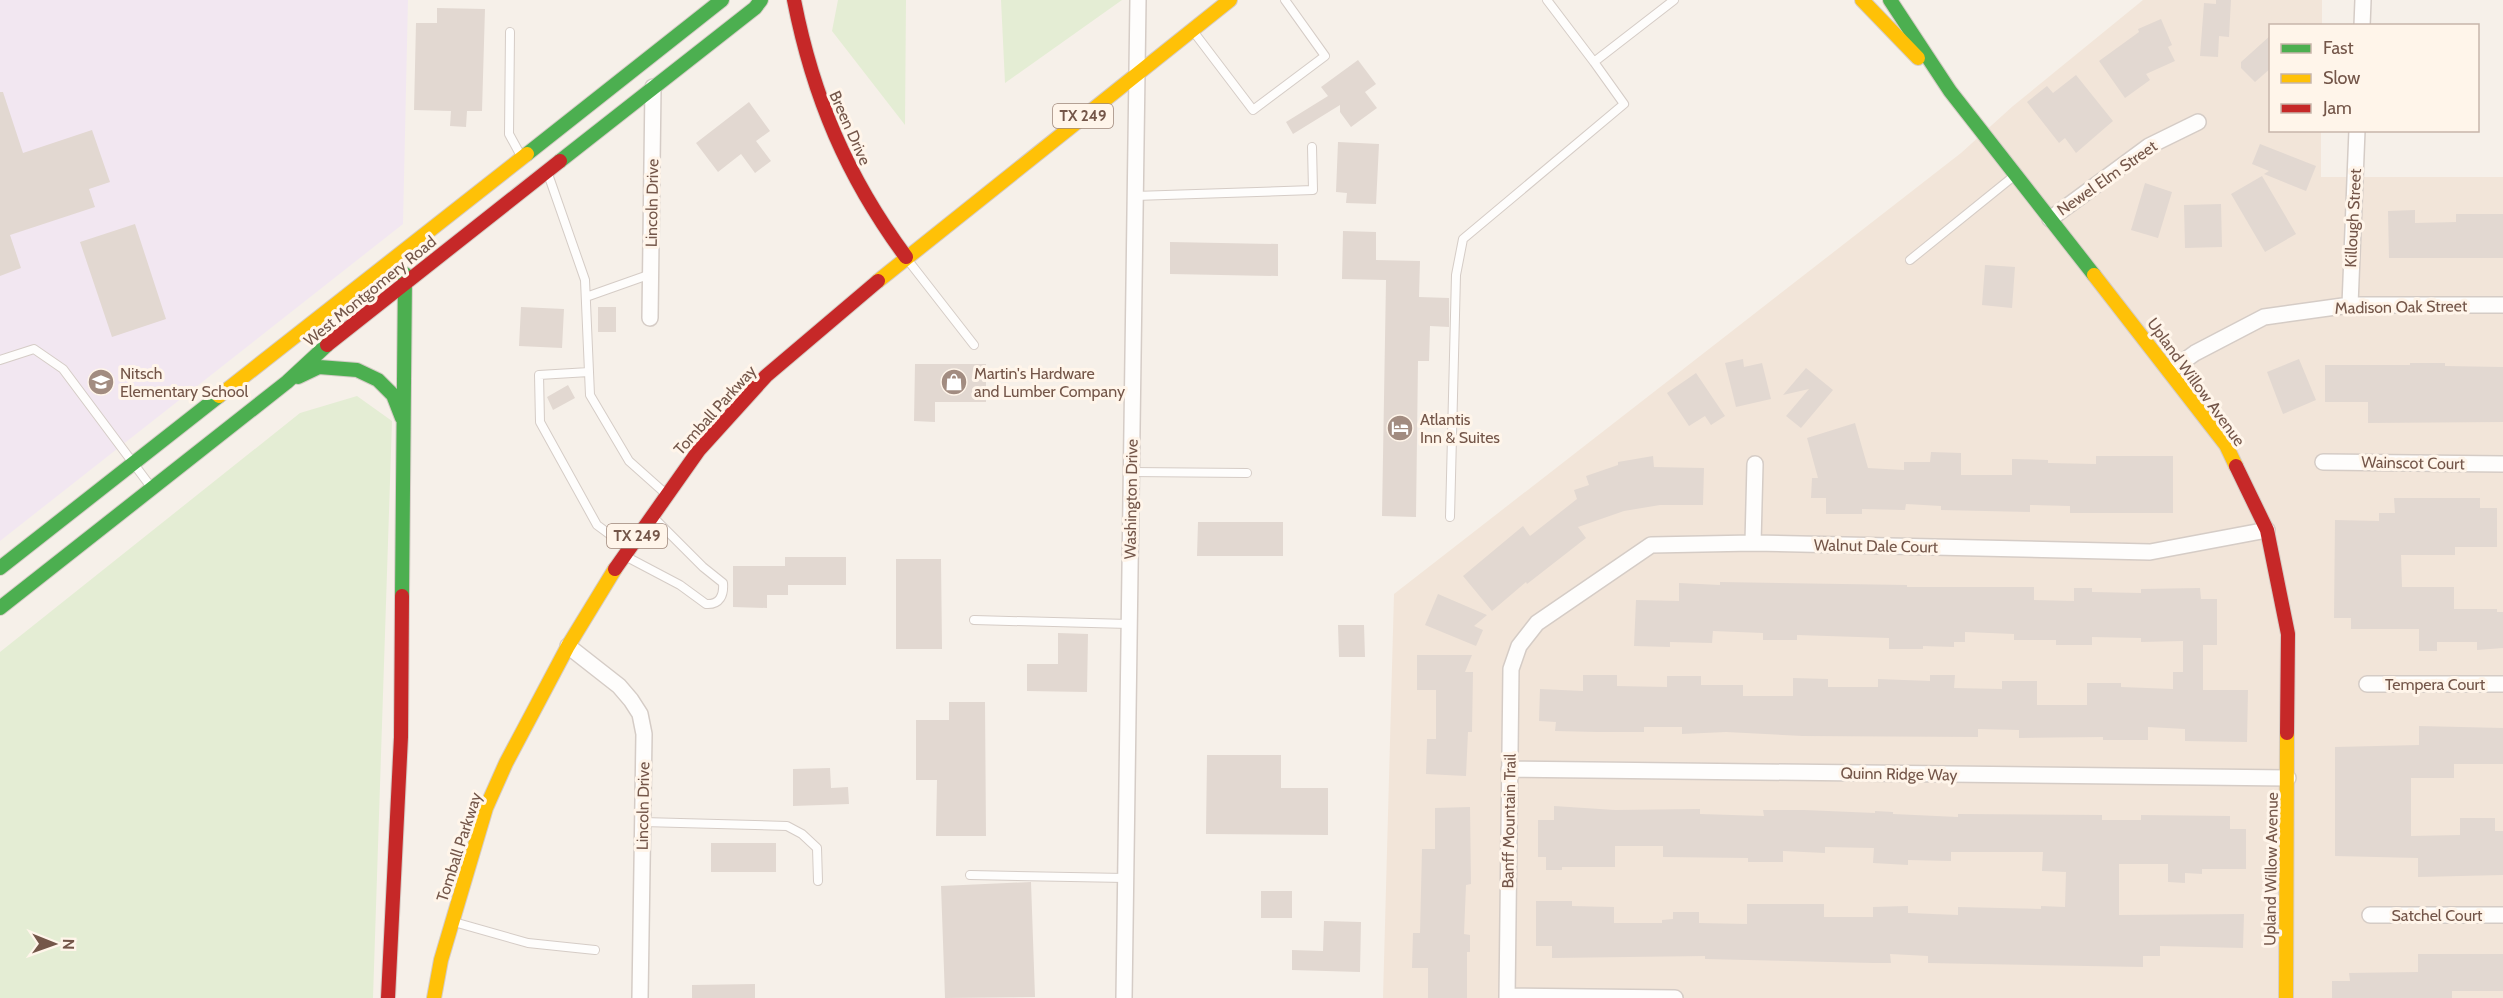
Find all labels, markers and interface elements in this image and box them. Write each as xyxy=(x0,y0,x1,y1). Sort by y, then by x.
legend xyxy=(2269,24,2479,132)
text: Fast xyxy=(2323,37,2354,59)
text: Slow xyxy=(2323,67,2360,89)
street label: Breen Drive xyxy=(825,88,875,168)
text: Jam xyxy=(2322,97,2352,119)
road number: TX 249 xyxy=(1053,104,1113,128)
street label: Newel Elm Street xyxy=(2053,136,2161,220)
street label: Lincoln Drive xyxy=(642,159,662,247)
street label: Killough Street xyxy=(2341,168,2365,268)
street label: West Montgomery Road xyxy=(300,232,440,350)
street label: Madison Oak Street xyxy=(2335,296,2468,318)
street label: Upland Willow Avenue xyxy=(2143,314,2249,450)
street label: Tomball Parkway xyxy=(670,361,760,459)
place label: Nitsch Elementary School xyxy=(120,364,248,401)
place label: Martin's Hardware and Lumber Company xyxy=(974,364,1125,401)
school or university icon: Nitsch Elementary School xyxy=(86,367,116,397)
shop icon: Martin's Hardware and Lumber Company xyxy=(939,367,969,397)
place label: Atlantis Inn & Suites xyxy=(1420,410,1500,447)
hotel icon: Atlantis Inn & Suites xyxy=(1385,413,1415,443)
street label: Washington Drive xyxy=(1120,439,1142,559)
street label: Wainscot Court xyxy=(2361,453,2465,473)
road number: TX 249 xyxy=(607,524,667,548)
street label: Walnut Dale Court xyxy=(1814,535,1939,557)
street label: Tempera Court xyxy=(2385,675,2486,694)
street label: Banff Mountain Trail xyxy=(1498,753,1520,889)
street label: Lincoln Drive xyxy=(633,762,653,850)
street label: Quinn Ridge Way xyxy=(1840,763,1958,785)
street label: Tomball Parkway xyxy=(432,790,486,904)
street label: Upland Willow Avenue xyxy=(2260,792,2282,946)
street label: Satchel Court xyxy=(2392,906,2483,925)
north arrow xyxy=(24,914,84,974)
text: N xyxy=(59,938,78,950)

